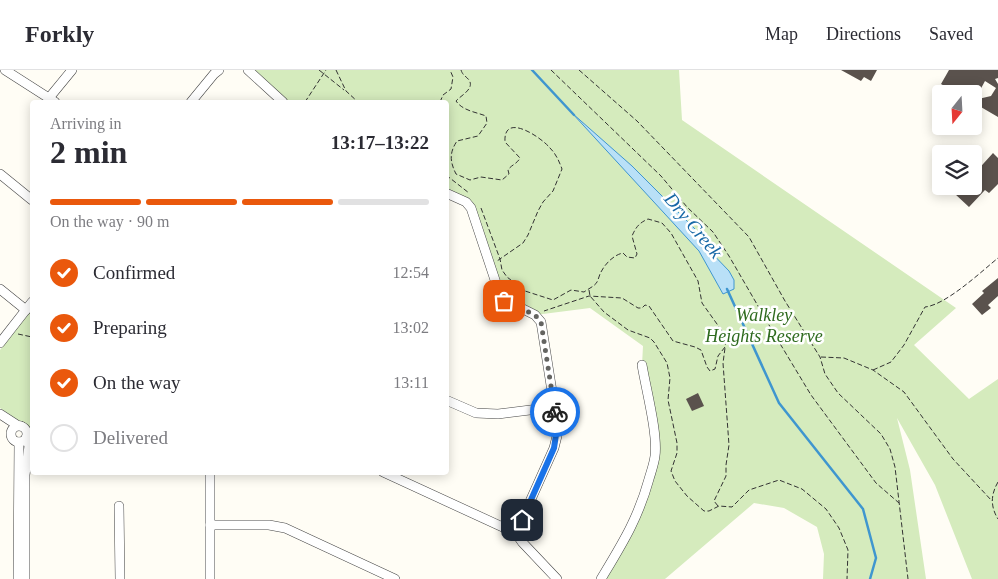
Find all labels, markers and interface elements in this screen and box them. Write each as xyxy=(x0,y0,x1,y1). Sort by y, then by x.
text: Forkly xyxy=(25,21,94,47)
text: Map xyxy=(765,24,798,44)
text: Directions xyxy=(826,24,901,44)
text: Saved xyxy=(929,24,973,44)
north arrow xyxy=(932,85,982,135)
map controls xyxy=(932,85,982,195)
text: Arriving in xyxy=(50,115,122,132)
text: 13:17–13:22 xyxy=(331,132,429,153)
text: 2 min xyxy=(50,134,127,170)
button: layers xyxy=(932,145,982,195)
water label: Dry Creek xyxy=(660,188,727,263)
text: On the way · 90 m xyxy=(50,213,170,230)
icon: check xyxy=(50,259,78,287)
text: Confirmed xyxy=(93,262,175,283)
text: 12:54 xyxy=(393,264,429,281)
pin xyxy=(483,280,525,322)
icon: bag xyxy=(490,287,518,315)
park label: Walkley Heights Reserve xyxy=(704,305,823,346)
icon: check xyxy=(50,314,78,342)
text: Preparing xyxy=(93,317,167,338)
text: 13:02 xyxy=(393,319,429,336)
icon: check xyxy=(50,369,78,397)
text: On the way xyxy=(93,372,181,393)
text: 13:11 xyxy=(393,374,429,391)
courier xyxy=(530,387,580,437)
icon: bike xyxy=(541,398,569,426)
text: Delivered xyxy=(93,427,168,448)
pin xyxy=(501,499,543,541)
icon: home xyxy=(508,506,536,534)

